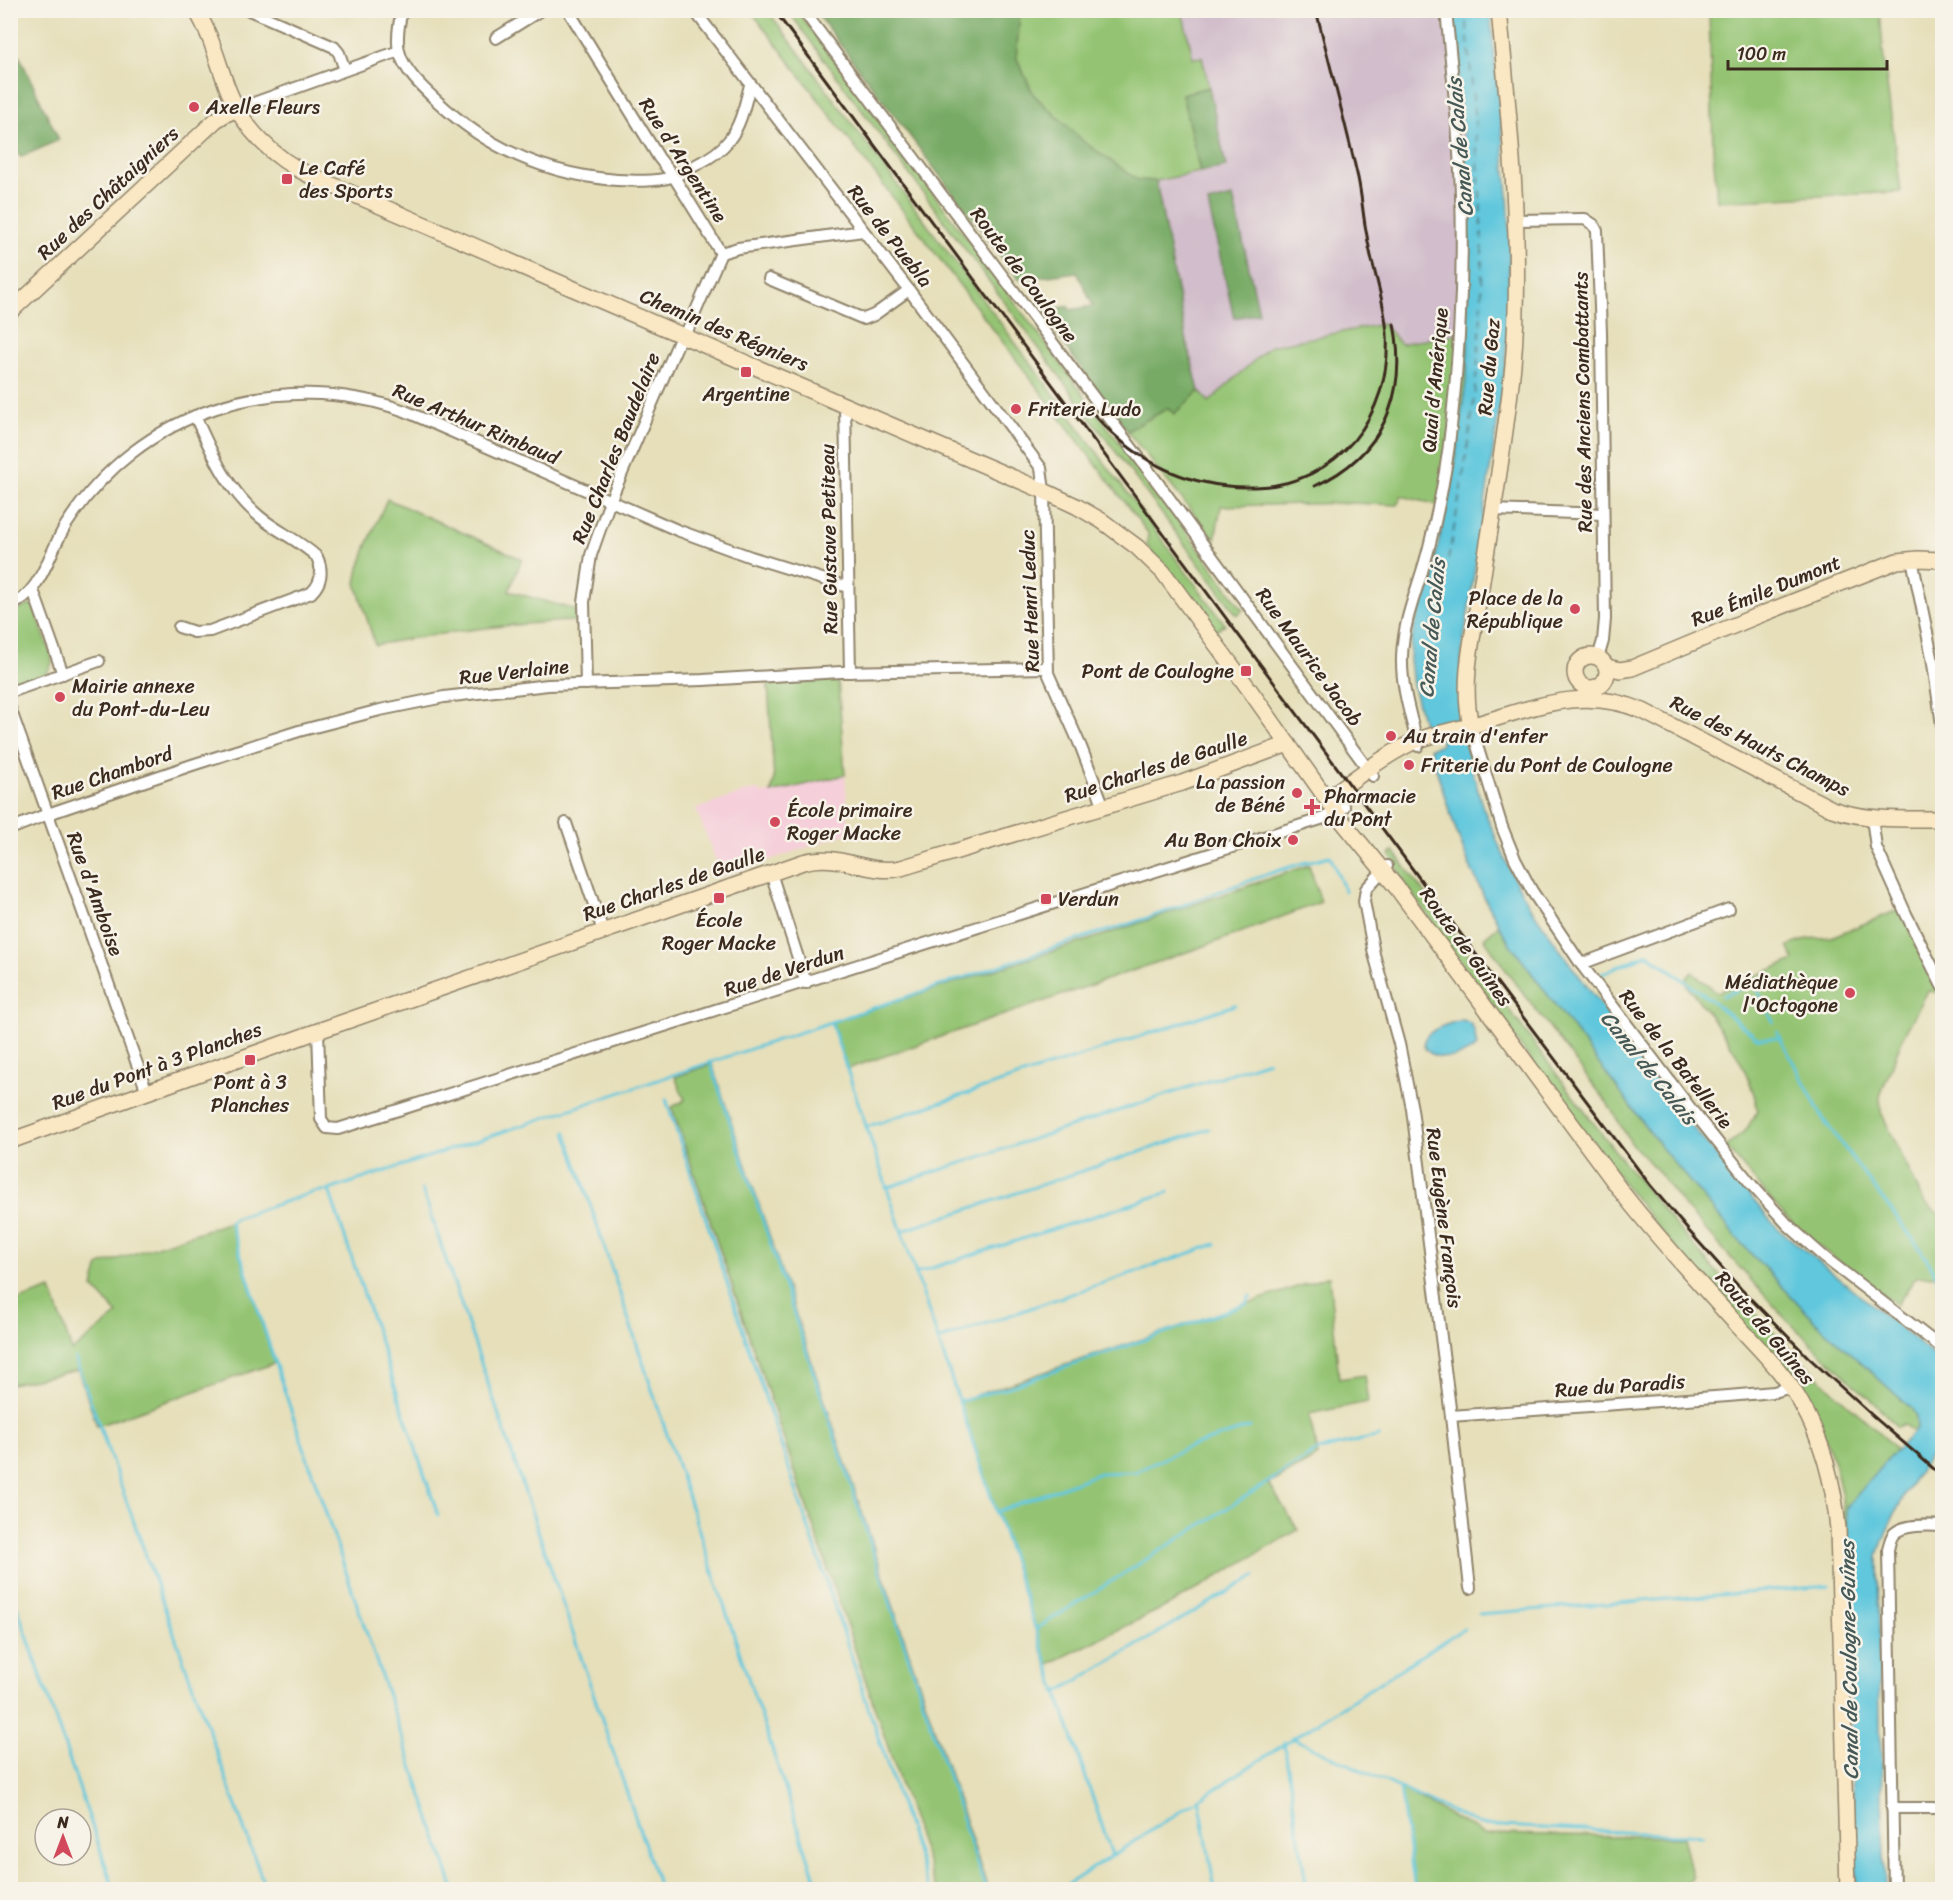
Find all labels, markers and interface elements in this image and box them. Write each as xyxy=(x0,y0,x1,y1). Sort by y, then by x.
scale bar xyxy=(1728,33,1887,71)
text: 100 m xyxy=(1737,38,1786,70)
water label: Canal de Calais xyxy=(1435,74,1485,218)
place label: Axelle Fleurs xyxy=(205,90,321,125)
street label: Rue d'Argentine xyxy=(629,90,737,230)
marker: Axelle Fleurs xyxy=(187,100,201,114)
street label: Rue des Châtaigniers xyxy=(29,117,188,269)
place label: Le Café des Sports xyxy=(299,151,393,209)
marker: Le Café des Sports xyxy=(280,172,294,186)
street label: Rue de Puebla xyxy=(838,177,942,295)
street label: Route de Coulogne xyxy=(961,199,1087,351)
street label: Rue des Anciens Combattants xyxy=(1563,271,1603,533)
street label: Chemin des Régniers xyxy=(634,279,815,382)
street label: Quai d'Amérique xyxy=(1411,306,1459,454)
street label: Rue du Gaz xyxy=(1467,317,1511,417)
street label: Rue Charles Baudelaire xyxy=(562,347,670,549)
marker: Argentine xyxy=(739,365,753,379)
street label: Rue Arthur Rimbaud xyxy=(387,373,566,475)
place label: Argentine xyxy=(701,377,790,412)
place label: Friterie Ludo xyxy=(1028,392,1141,427)
marker: Friterie Ludo xyxy=(1009,402,1023,416)
street label: Rue Gustave Petiteau xyxy=(810,443,848,634)
street label: Rue Henri Leduc xyxy=(1010,529,1050,673)
street label: Rue Émile Dumont xyxy=(1686,545,1846,637)
water label: Canal de Calais xyxy=(1407,555,1457,699)
street label: Rue Maurice Jacob xyxy=(1246,580,1372,734)
place label: Place de la République xyxy=(1467,581,1563,639)
marker: Place de la République xyxy=(1568,602,1582,616)
street label: Rue Verlaine xyxy=(458,649,571,695)
place label: Pont de Coulogne xyxy=(1081,654,1234,689)
marker: Pont de Coulogne xyxy=(1239,664,1253,678)
place label: Mairie annexe du Pont-du-Leu xyxy=(72,669,210,727)
street label: Rue des Hauts Champs xyxy=(1664,685,1857,807)
marker: Mairie annexe du Pont-du-Leu xyxy=(53,690,67,704)
place label: Au train d'enfer xyxy=(1402,719,1549,754)
street label: Rue Charles de Gaulle xyxy=(1060,721,1252,813)
marker: Au train d'enfer xyxy=(1384,729,1398,743)
street label: Rue Chambord xyxy=(47,735,179,810)
place label: Friterie du Pont de Coulogne xyxy=(1421,748,1673,783)
marker: Friterie du Pont de Coulogne xyxy=(1402,758,1416,772)
place label: La passion de Béné xyxy=(1196,765,1285,823)
place label: Pharmacie du Pont xyxy=(1324,779,1416,837)
marker: La passion de Béné xyxy=(1290,786,1304,800)
place label: École primaire Roger Macke xyxy=(787,793,913,851)
marker: Pharmacie du Pont xyxy=(1305,800,1319,814)
marker: École primaire Roger Macke xyxy=(768,815,782,829)
place label: Au Bon Choix xyxy=(1164,823,1282,858)
street label: Rue d'Amboise xyxy=(56,827,134,961)
marker: Au Bon Choix xyxy=(1286,833,1300,847)
street label: Rue Charles de Gaulle xyxy=(578,836,770,932)
street label: Route de Guînes xyxy=(1410,880,1522,1015)
place label: Verdun xyxy=(1058,882,1119,917)
marker: École Roger Macke xyxy=(712,891,726,905)
marker: Verdun xyxy=(1039,892,1053,906)
place label: École Roger Macke xyxy=(662,903,776,961)
street label: Rue de Verdun xyxy=(719,935,849,1007)
place label: Médiathèque l'Octogone xyxy=(1725,965,1838,1023)
street label: Rue de la Batellerie xyxy=(1610,981,1742,1137)
marker: Médiathèque l'Octogone xyxy=(1843,986,1857,1000)
water label: Canal de Calais xyxy=(1590,1002,1709,1136)
street label: Rue du Pont à 3 Planches xyxy=(49,1017,265,1115)
marker: Pont à 3 Planches xyxy=(243,1053,257,1067)
place label: Pont à 3 Planches xyxy=(211,1070,289,1117)
street label: Rue Eugène François xyxy=(1416,1126,1473,1311)
street label: Route de Guînes xyxy=(1706,1263,1824,1394)
street label: Rue du Paradis xyxy=(1554,1364,1687,1408)
water label: Canal de Coulogne-Guînes xyxy=(1828,1538,1870,1780)
north arrow xyxy=(33,1807,93,1867)
text: N xyxy=(56,1808,69,1837)

